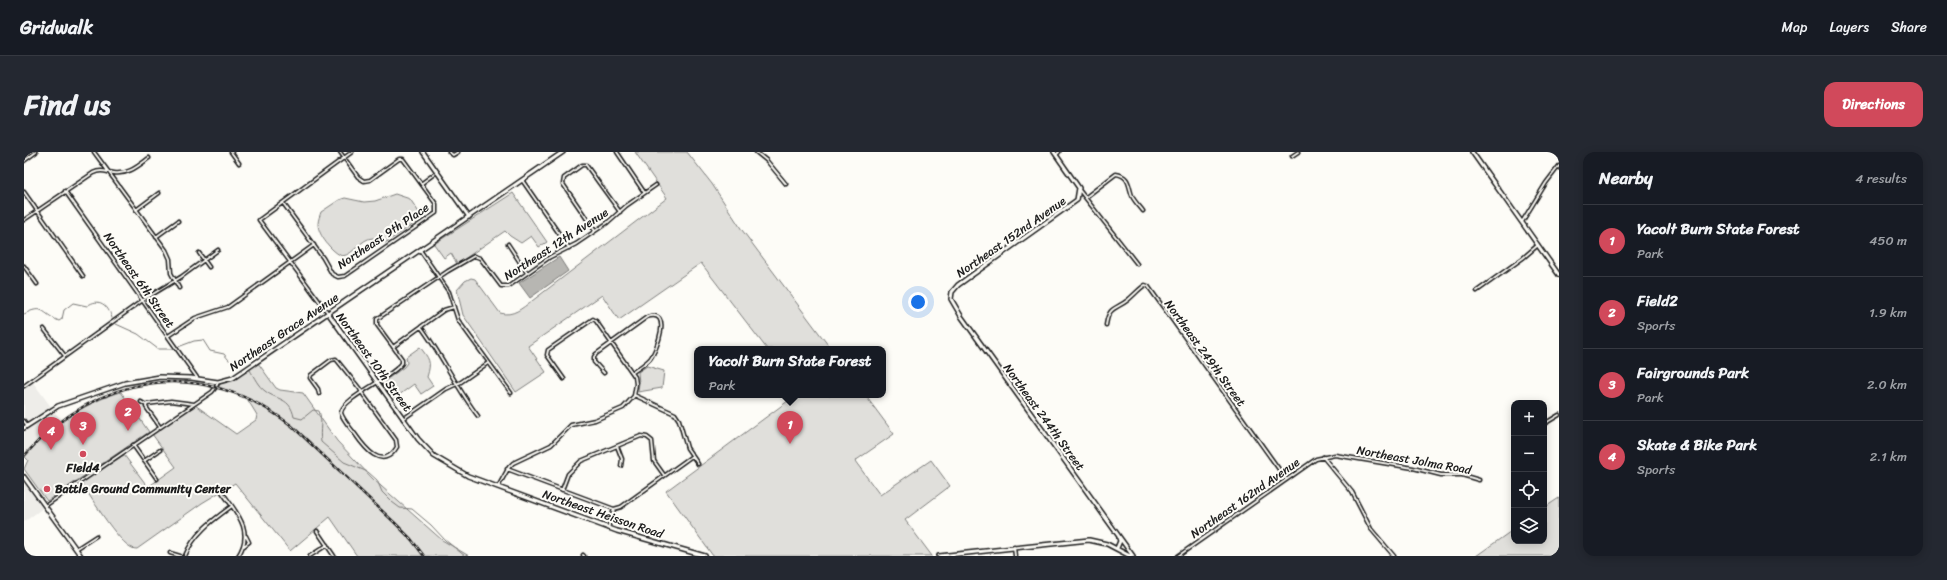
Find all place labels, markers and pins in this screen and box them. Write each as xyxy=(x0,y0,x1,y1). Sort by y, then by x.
pin: 2 xyxy=(115,398,141,431)
pin: 1 xyxy=(777,411,803,444)
pin: 3 xyxy=(70,412,96,445)
pin: 4 xyxy=(38,417,64,450)
marker: Field4 xyxy=(78,449,88,459)
place label: Field4 xyxy=(65,457,100,479)
place label: Battle Ground Community Center xyxy=(55,478,232,500)
marker: Battle Ground Community Center xyxy=(42,484,52,494)

